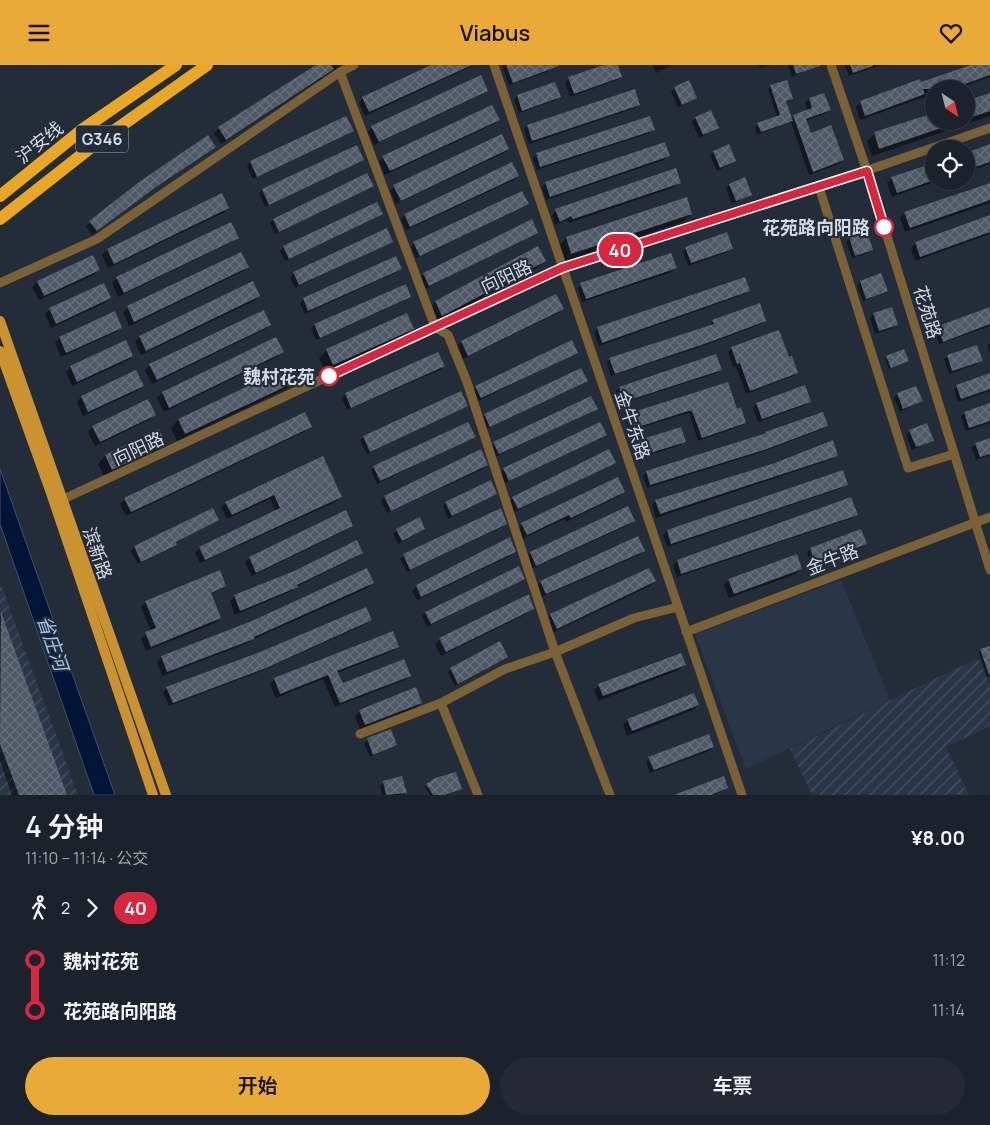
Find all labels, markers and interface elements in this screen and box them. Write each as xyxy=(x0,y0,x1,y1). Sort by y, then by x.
text: Viabus xyxy=(460,18,530,48)
icon: menu xyxy=(25,19,53,47)
icon: heart xyxy=(937,19,965,47)
north arrow xyxy=(925,80,975,130)
map controls xyxy=(925,80,975,190)
street label: 沪安线 xyxy=(10,116,68,168)
road number: G346 xyxy=(76,126,128,153)
button: locate xyxy=(925,140,975,190)
place label: 花苑路向阳路 xyxy=(762,215,870,239)
marker: 花苑路向阳路 xyxy=(874,217,894,237)
line badge: 40 xyxy=(598,234,642,266)
text: 40 xyxy=(609,238,631,262)
street label: 向阳路 xyxy=(476,254,536,298)
street label: 花苑路 xyxy=(909,283,947,341)
place label: 魏村花苑 xyxy=(243,364,315,388)
marker: 魏村花苑 xyxy=(319,366,339,386)
street label: 金牛东路 xyxy=(610,387,656,463)
street label: 向阳路 xyxy=(108,426,168,470)
street label: 滨新路 xyxy=(78,524,118,582)
street label: 金牛路 xyxy=(802,538,862,580)
water label: 省庄河 xyxy=(31,612,76,678)
text: 4 分钟 xyxy=(25,807,103,845)
text: ¥8.00 xyxy=(911,825,965,851)
text: 11:10 – 11:14 · 公交 xyxy=(25,847,148,869)
icon: walk xyxy=(25,894,53,922)
icon: forward xyxy=(78,894,106,922)
text: 40 xyxy=(124,896,147,920)
text: 2 xyxy=(61,897,70,919)
text: 魏村花苑 xyxy=(63,948,139,974)
text: 11:12 xyxy=(932,949,965,971)
text: 花苑路向阳路 xyxy=(63,998,177,1024)
text: 11:14 xyxy=(932,999,965,1021)
button: 开始 xyxy=(25,1057,490,1115)
button: 车票 xyxy=(500,1057,965,1115)

